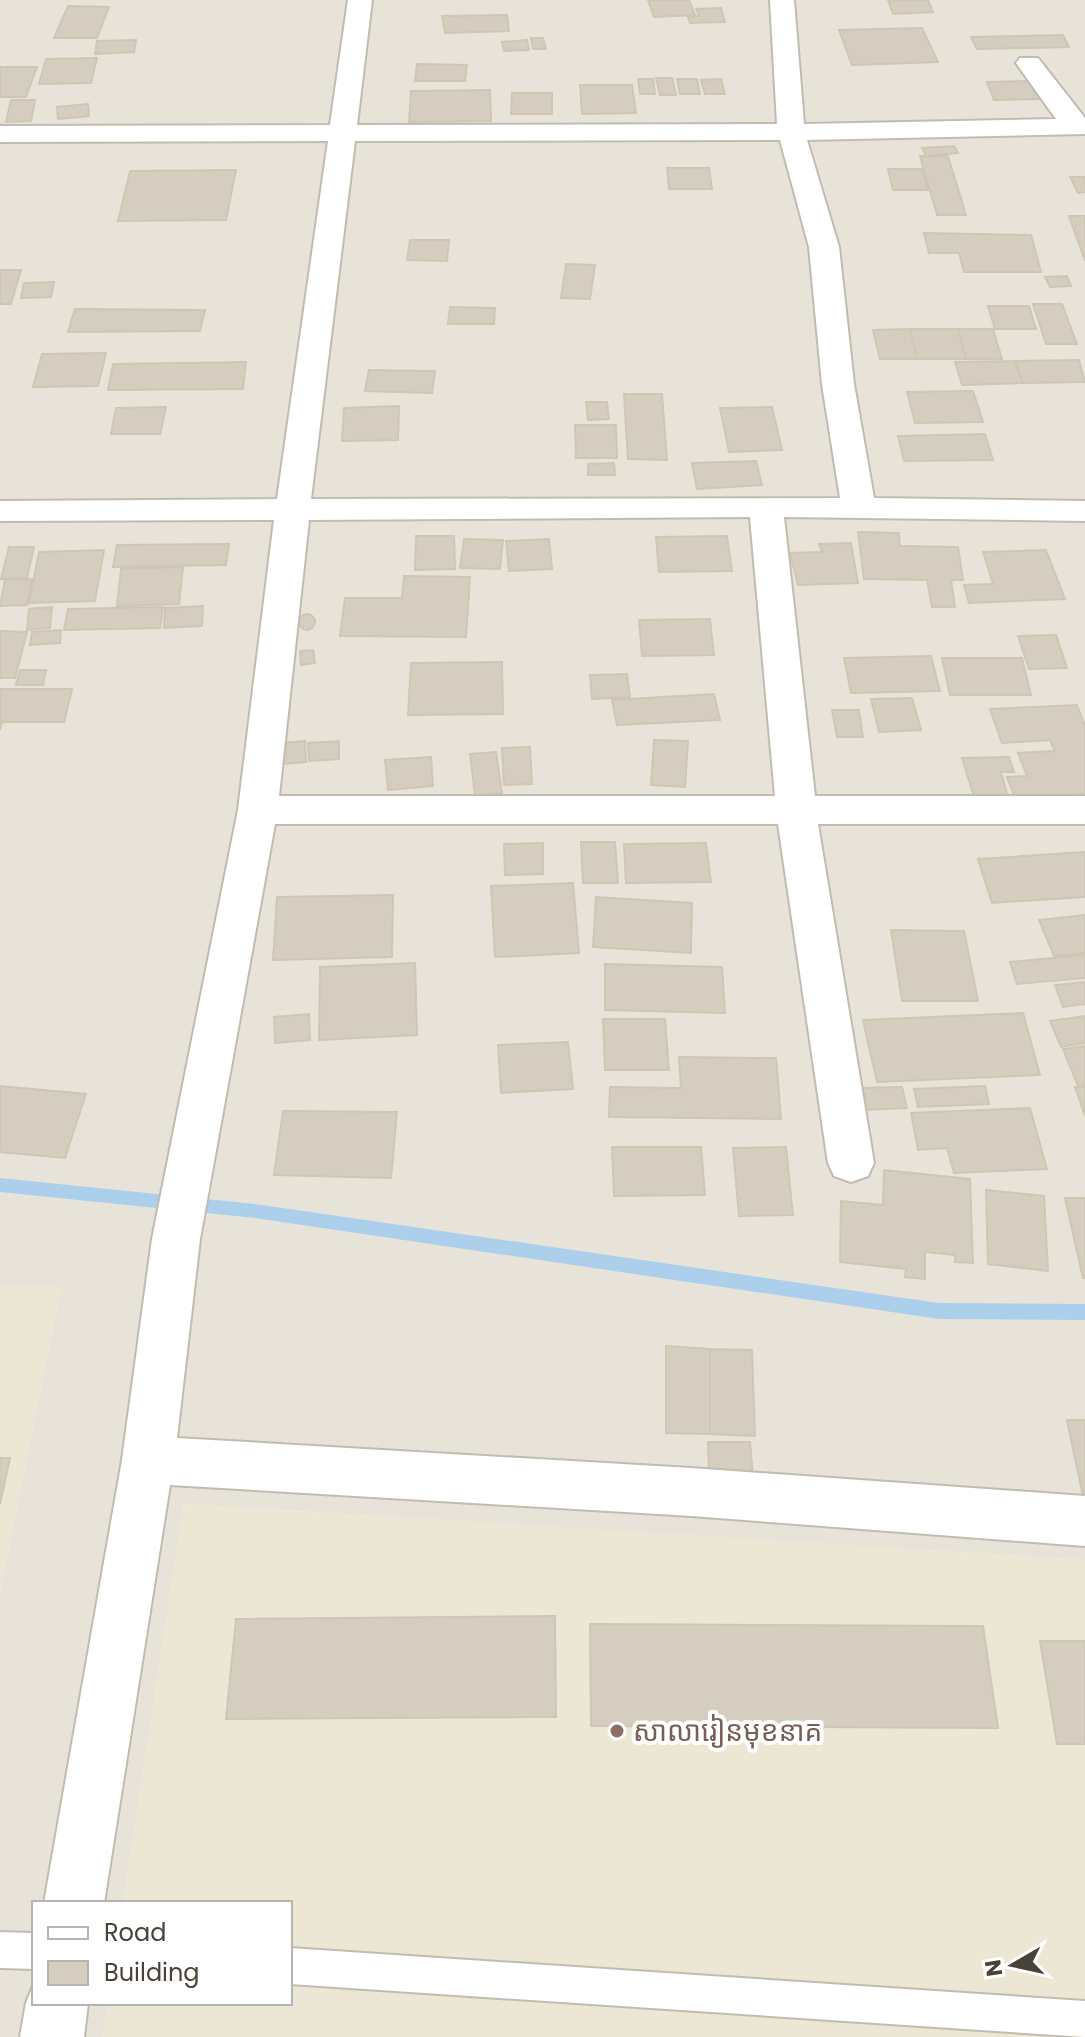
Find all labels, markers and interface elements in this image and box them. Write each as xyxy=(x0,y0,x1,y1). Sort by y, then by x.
place label: សាលារៀនមុខនាគ xyxy=(633,1712,822,1751)
marker: សាលារៀនមុខនាគ xyxy=(608,1722,626,1740)
legend xyxy=(32,1901,292,2005)
text: Road xyxy=(104,1916,166,1949)
north arrow xyxy=(973,1925,1053,2005)
text: Building xyxy=(104,1956,200,1989)
text: N xyxy=(977,1957,1010,1979)

